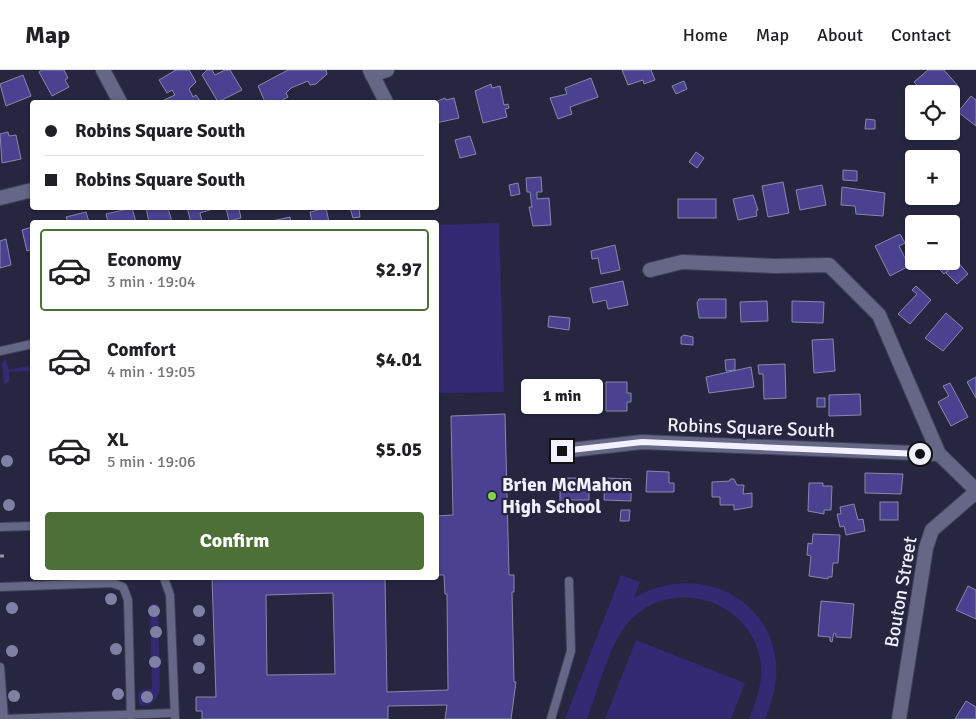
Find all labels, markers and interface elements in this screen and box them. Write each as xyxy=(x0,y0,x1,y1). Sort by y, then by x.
text: Map xyxy=(25,20,70,50)
text: Home xyxy=(683,24,728,46)
text: Map xyxy=(756,24,789,46)
text: About xyxy=(817,24,863,46)
text: Contact xyxy=(891,24,951,46)
map controls xyxy=(905,85,960,270)
button: locate xyxy=(905,85,960,140)
text: Robins Square South xyxy=(75,119,245,143)
button: + xyxy=(905,150,960,205)
text: Robins Square South xyxy=(75,168,245,192)
button: − xyxy=(905,215,960,270)
icon: car xyxy=(47,248,92,293)
text: Economy xyxy=(107,248,181,272)
text: $2.97 xyxy=(376,258,422,282)
text: 3 min · 19:04 xyxy=(107,272,196,292)
icon: car xyxy=(47,338,92,383)
text: Comfort xyxy=(107,338,176,362)
text: $4.01 xyxy=(376,348,422,372)
text: 4 min · 19:05 xyxy=(107,362,196,382)
callout: 1 min xyxy=(521,378,603,414)
text: 1 min xyxy=(543,386,581,406)
street label: Robins Square South xyxy=(667,413,835,443)
icon: car xyxy=(47,428,92,473)
text: XL xyxy=(107,428,129,452)
text: $5.05 xyxy=(376,438,422,462)
route end xyxy=(551,440,573,462)
route start xyxy=(909,443,931,465)
text: 5 min · 19:06 xyxy=(107,452,196,472)
place label: Brien McMahon High School xyxy=(502,473,632,519)
marker: Brien McMahon High School xyxy=(486,490,498,502)
button: Confirm xyxy=(45,512,424,570)
street label: Bouton Street xyxy=(879,534,923,649)

